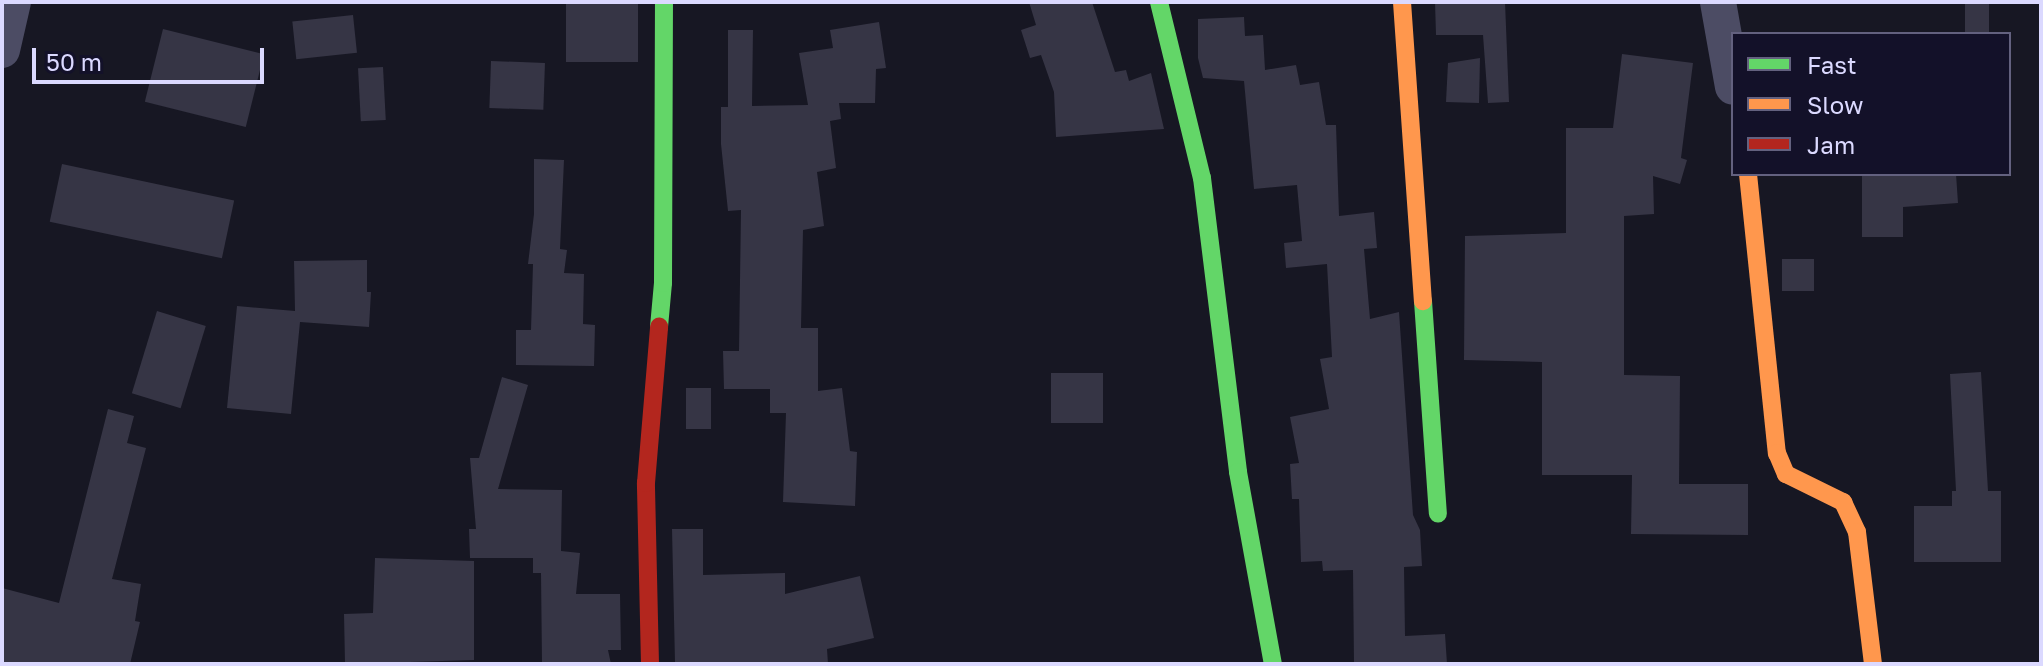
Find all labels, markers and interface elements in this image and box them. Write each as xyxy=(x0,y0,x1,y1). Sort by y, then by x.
scale bar xyxy=(36,32,268,82)
legend xyxy=(1731,32,2011,176)
text: 50 m xyxy=(46,47,102,76)
text: Fast xyxy=(1807,50,1857,79)
text: Slow xyxy=(1807,90,1863,119)
text: Jam xyxy=(1807,130,1855,159)

